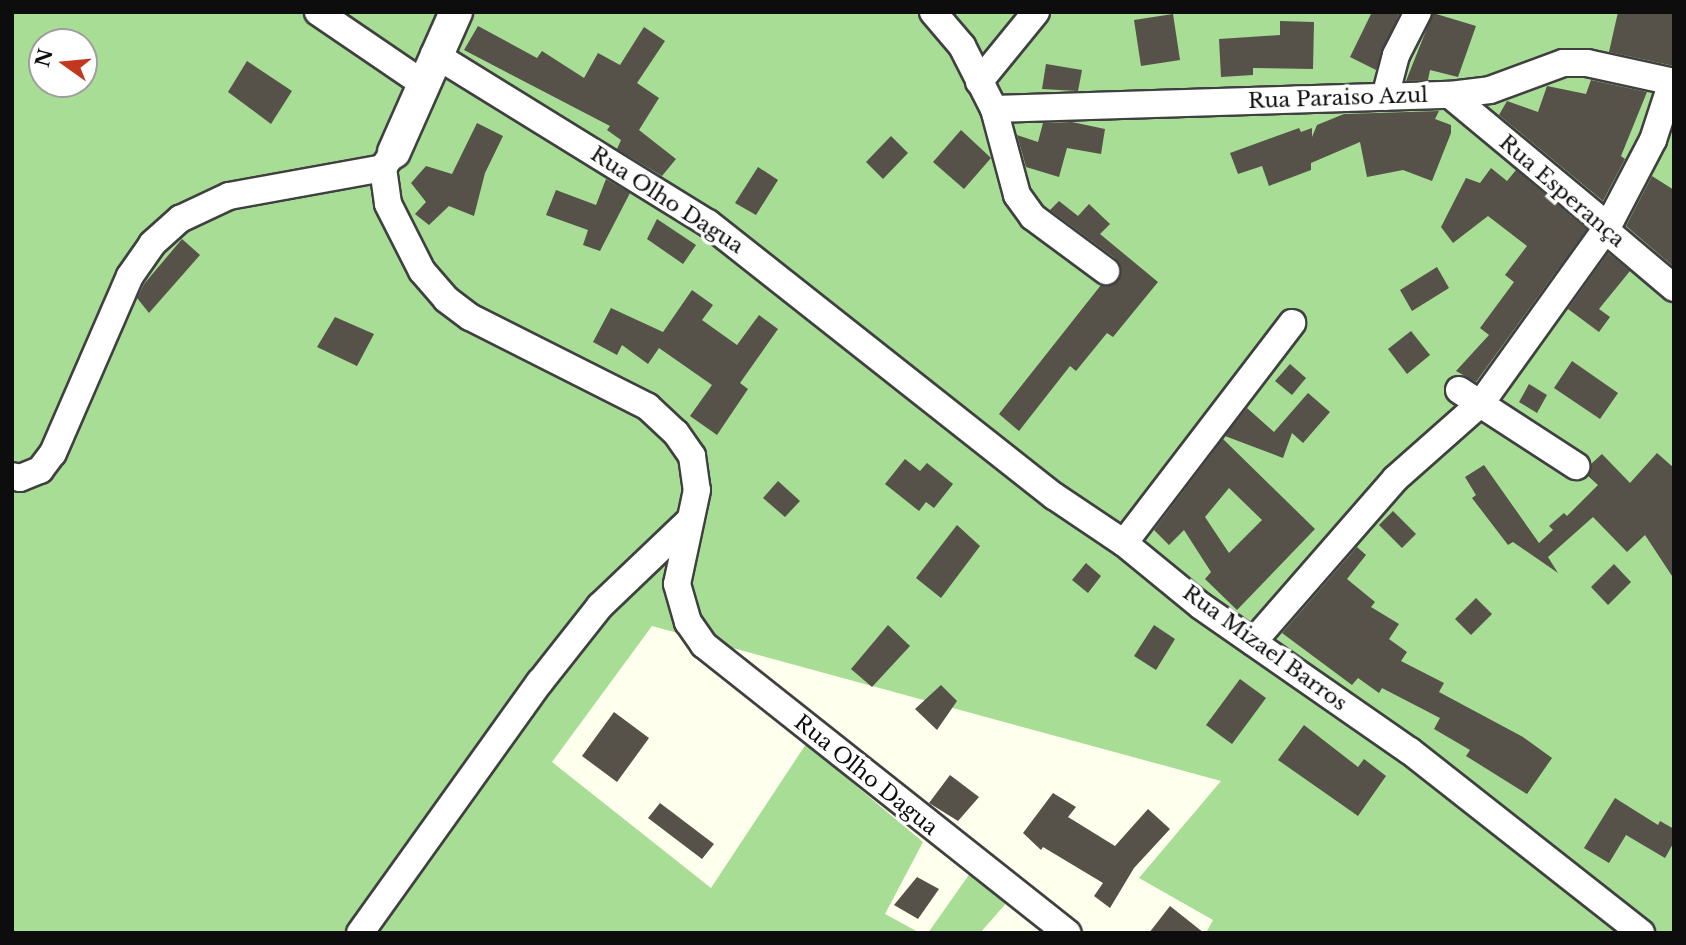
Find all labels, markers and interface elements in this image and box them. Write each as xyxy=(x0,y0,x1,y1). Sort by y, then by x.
north arrow xyxy=(28,28,98,98)
text: N xyxy=(31,46,58,70)
street label: Rua Paraiso Azul xyxy=(1247,82,1429,114)
street label: Rua Esperança xyxy=(1494,130,1630,252)
street label: Rua Olho Dagua xyxy=(586,141,748,259)
street label: Rua Mizael Barros xyxy=(1178,580,1352,716)
street label: Rua Olho Dagua xyxy=(789,709,943,841)

